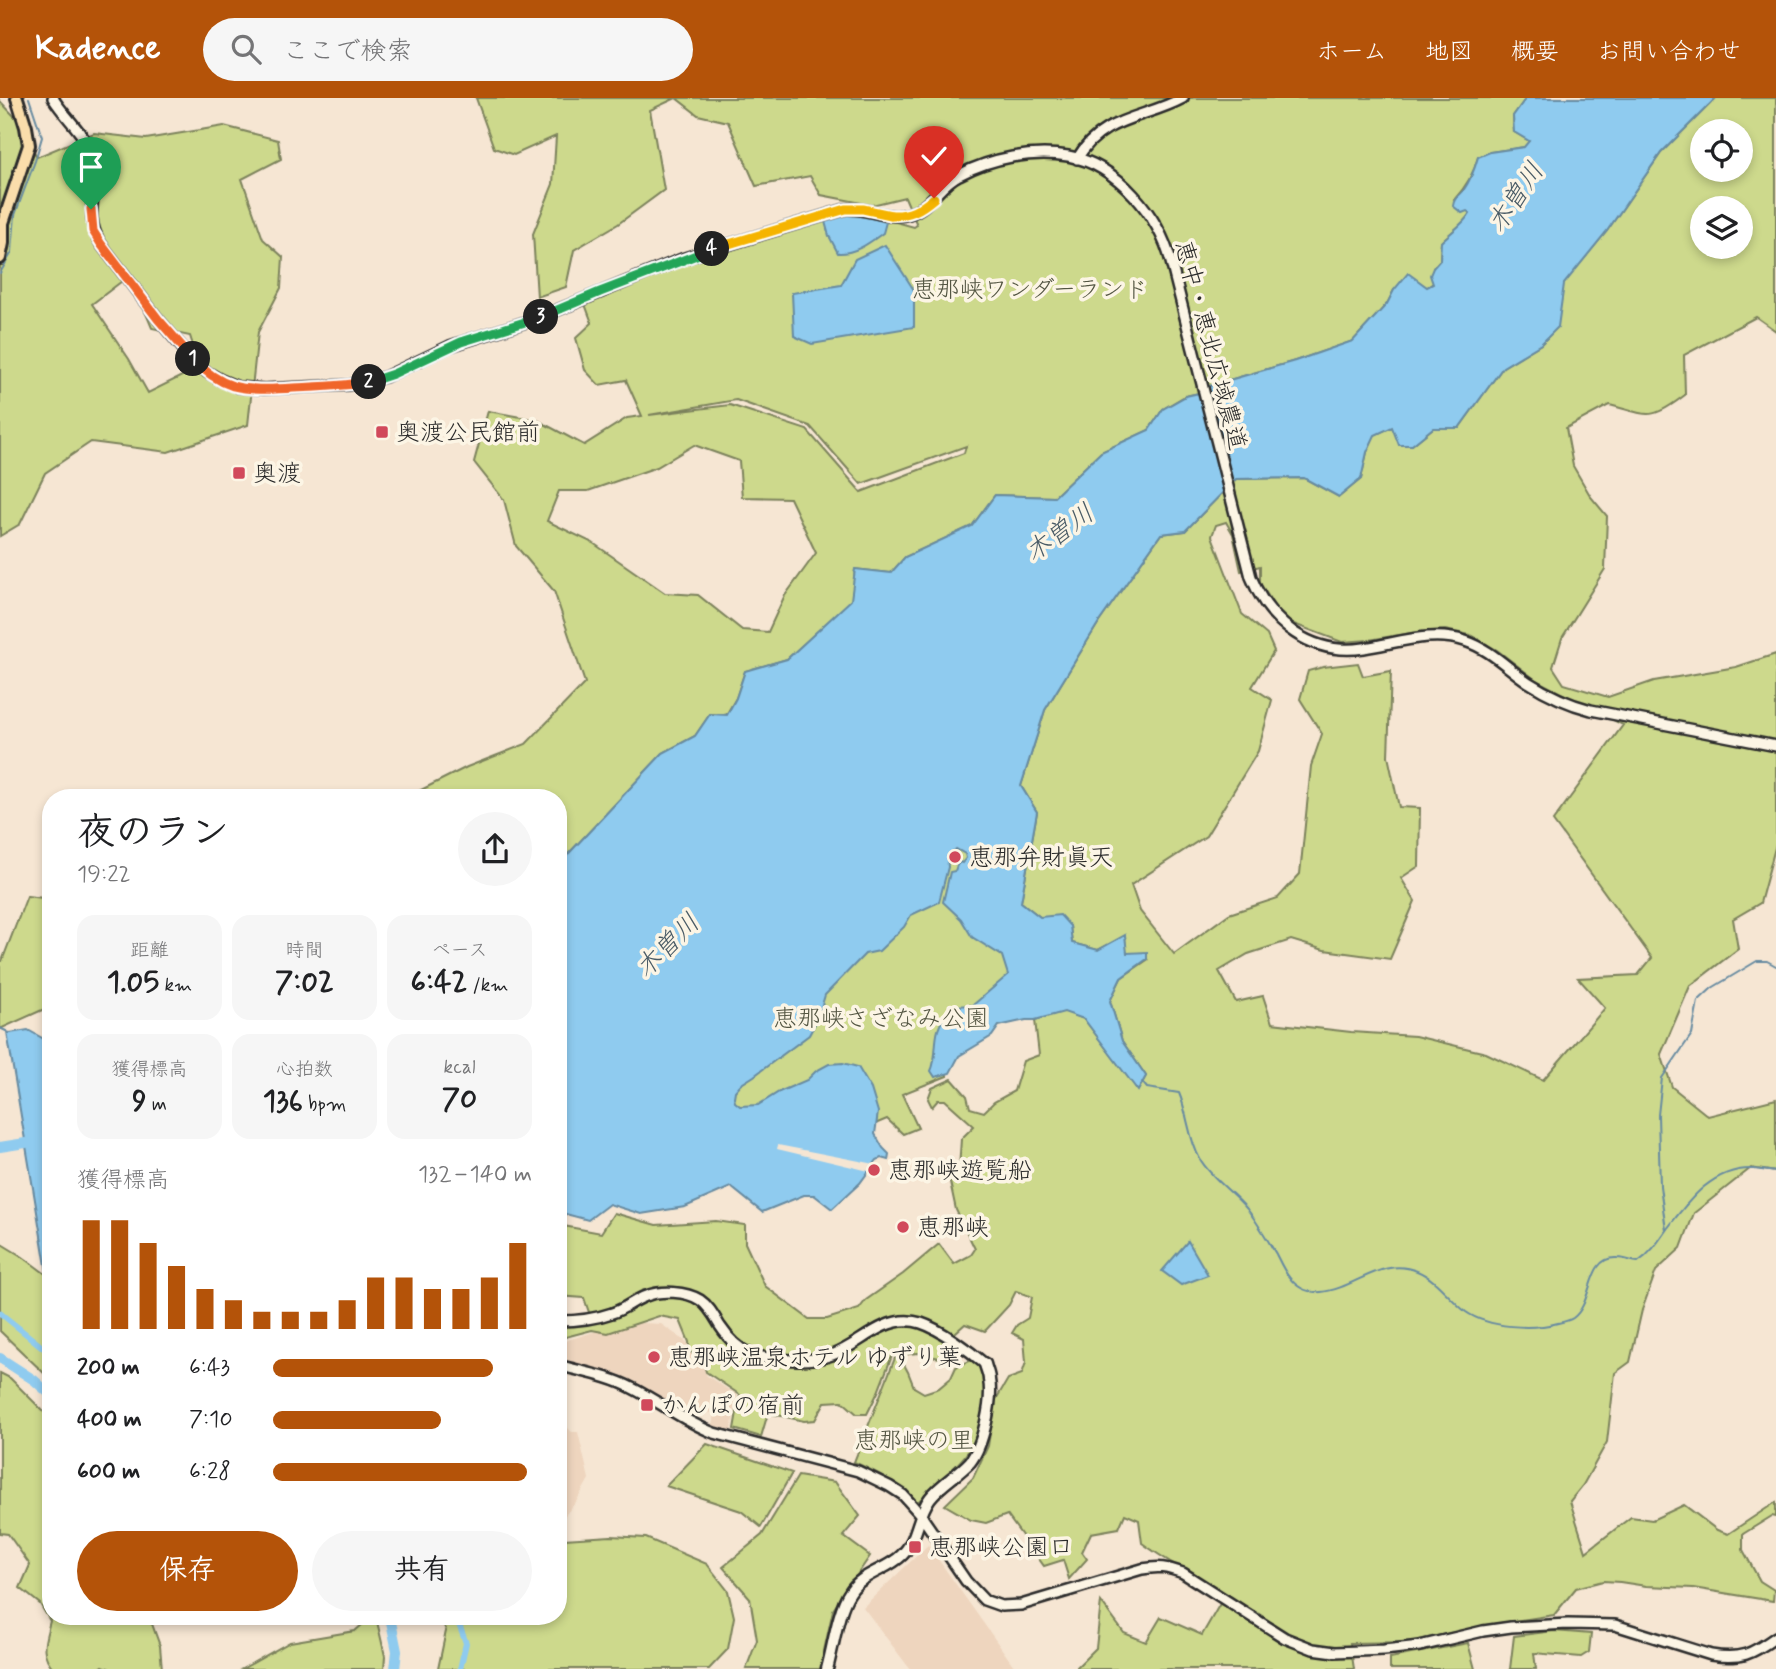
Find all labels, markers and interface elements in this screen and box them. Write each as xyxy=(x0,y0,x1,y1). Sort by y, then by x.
search box xyxy=(203,18,693,81)
text: Kadence xyxy=(35,27,161,71)
icon: search xyxy=(227,30,265,68)
text: ここで検索 xyxy=(283,35,413,69)
text: ホーム xyxy=(1316,37,1387,68)
text: 地図 xyxy=(1425,37,1473,68)
text: 概要 xyxy=(1511,37,1559,68)
text: お問い合わせ xyxy=(1597,37,1741,68)
map controls xyxy=(1690,119,1753,259)
button: locate xyxy=(1690,119,1753,182)
pin xyxy=(904,126,964,198)
pin xyxy=(61,137,121,209)
icon: check xyxy=(915,137,953,175)
icon: arrive xyxy=(72,148,110,186)
water label: 木曽川 xyxy=(1481,156,1553,240)
button: layers xyxy=(1690,196,1753,259)
pin: 4 xyxy=(694,232,730,266)
text: 4 xyxy=(706,236,717,261)
street label: 恵中・恵北広域農道 xyxy=(1167,237,1252,454)
park label: 恵那峡ワンダーランド xyxy=(912,275,1148,306)
pin: 3 xyxy=(524,300,558,334)
text: 3 xyxy=(536,304,545,329)
pin: 1 xyxy=(176,342,210,376)
text: 1 xyxy=(188,346,197,371)
pin: 2 xyxy=(352,364,386,400)
text: 2 xyxy=(364,369,373,394)
place label: 奥渡公民館前 xyxy=(396,418,540,449)
marker: 奥渡公民館前 xyxy=(374,424,390,440)
place label: 奥渡 xyxy=(253,459,301,490)
marker: 奥渡 xyxy=(231,465,247,481)
water label: 木曽川 xyxy=(1019,497,1102,570)
text: 夜のラン xyxy=(77,809,229,858)
button: share xyxy=(458,812,532,886)
place label: 恵那弁財眞天 xyxy=(969,843,1113,874)
marker: 恵那弁財眞天 xyxy=(947,849,963,865)
text: 19:22 xyxy=(77,860,131,890)
water label: 木曽川 xyxy=(629,907,708,986)
text: 距離 xyxy=(130,938,169,963)
text: 時間 xyxy=(285,938,324,963)
text: ペース xyxy=(432,938,487,963)
text: 1.05 xyxy=(107,963,159,1002)
text: 7:02 xyxy=(275,963,334,1002)
text: 6:42 xyxy=(411,963,467,1002)
text: km xyxy=(159,973,192,998)
text: /km xyxy=(467,973,508,998)
park label: 恵那峡さざなみ公園 xyxy=(773,1004,989,1035)
text: kcal xyxy=(444,1055,475,1080)
text: 獲得標高 xyxy=(111,1057,188,1082)
text: 心拍数 xyxy=(276,1057,333,1082)
text: 70 xyxy=(442,1080,477,1119)
text: 9 xyxy=(132,1082,147,1121)
text: 136 xyxy=(263,1082,303,1121)
text: m xyxy=(147,1092,167,1117)
text: bpm xyxy=(303,1092,346,1117)
place label: 恵那峡遊覧船 xyxy=(888,1156,1032,1187)
text: 132–140 m xyxy=(418,1160,532,1190)
marker: 恵那峡遊覧船 xyxy=(866,1162,882,1178)
text: 獲得標高 xyxy=(77,1166,169,1196)
place label: 恵那峡 xyxy=(917,1213,989,1244)
marker: 恵那峡 xyxy=(895,1219,911,1235)
place label: 恵那峡温泉ホテル ゆずり葉 xyxy=(668,1343,962,1374)
marker: 恵那峡温泉ホテル ゆずり葉 xyxy=(646,1349,662,1365)
text: 200 m xyxy=(77,1353,140,1383)
text: 6:43 xyxy=(189,1353,230,1383)
place label: かんぽの宿前 xyxy=(661,1391,805,1422)
marker: かんぽの宿前 xyxy=(639,1397,655,1413)
text: 400 m xyxy=(77,1405,142,1435)
text: 7:10 xyxy=(189,1405,233,1435)
park label: 恵那峡の里 xyxy=(854,1426,974,1457)
text: 600 m xyxy=(77,1457,140,1487)
text: 6:28 xyxy=(189,1457,231,1487)
button: 保存 xyxy=(77,1531,298,1611)
button: 共有 xyxy=(312,1531,532,1611)
place label: 恵那峡公園口 xyxy=(929,1533,1073,1564)
marker: 恵那峡公園口 xyxy=(907,1539,923,1555)

